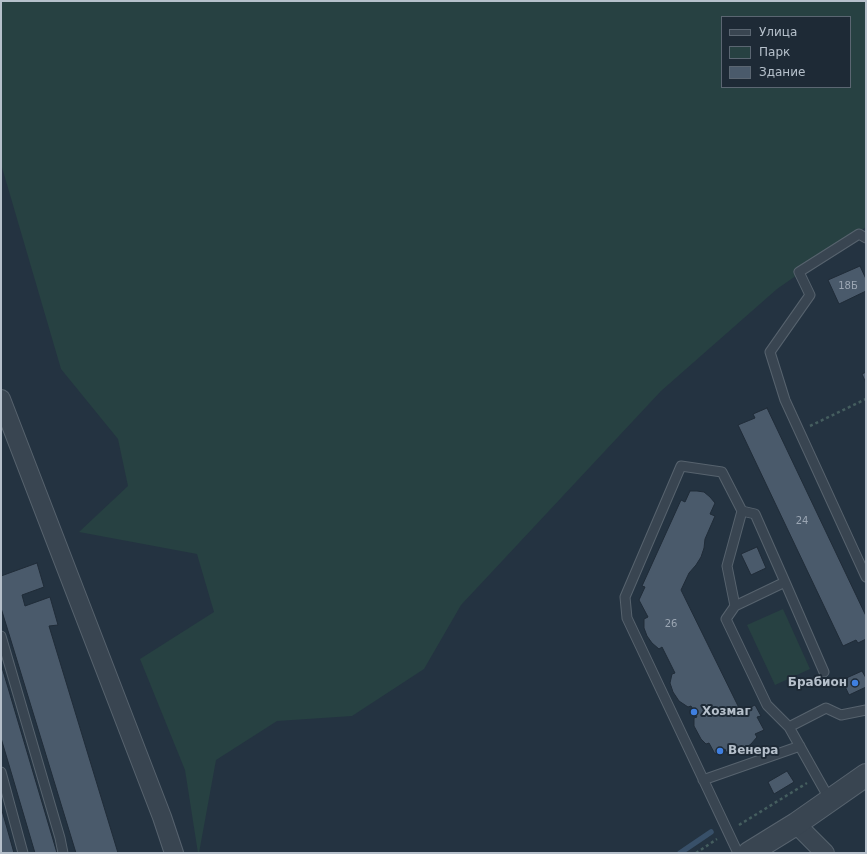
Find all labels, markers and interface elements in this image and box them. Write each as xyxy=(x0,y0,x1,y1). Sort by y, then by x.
legend xyxy=(721,16,851,88)
text: Улица xyxy=(759,25,797,39)
text: Парк xyxy=(759,45,790,59)
text: Здание xyxy=(759,65,805,79)
house number: 18Б xyxy=(838,280,858,292)
house number: 24 xyxy=(796,515,808,527)
house number: 26 xyxy=(665,618,677,630)
place label: Брабион xyxy=(788,676,847,690)
marker: Брабион xyxy=(850,678,860,688)
place label: Хозмаг xyxy=(702,705,751,719)
marker: Хозмаг xyxy=(689,707,699,717)
place label: Венера xyxy=(728,744,778,758)
marker: Венера xyxy=(715,746,725,756)

